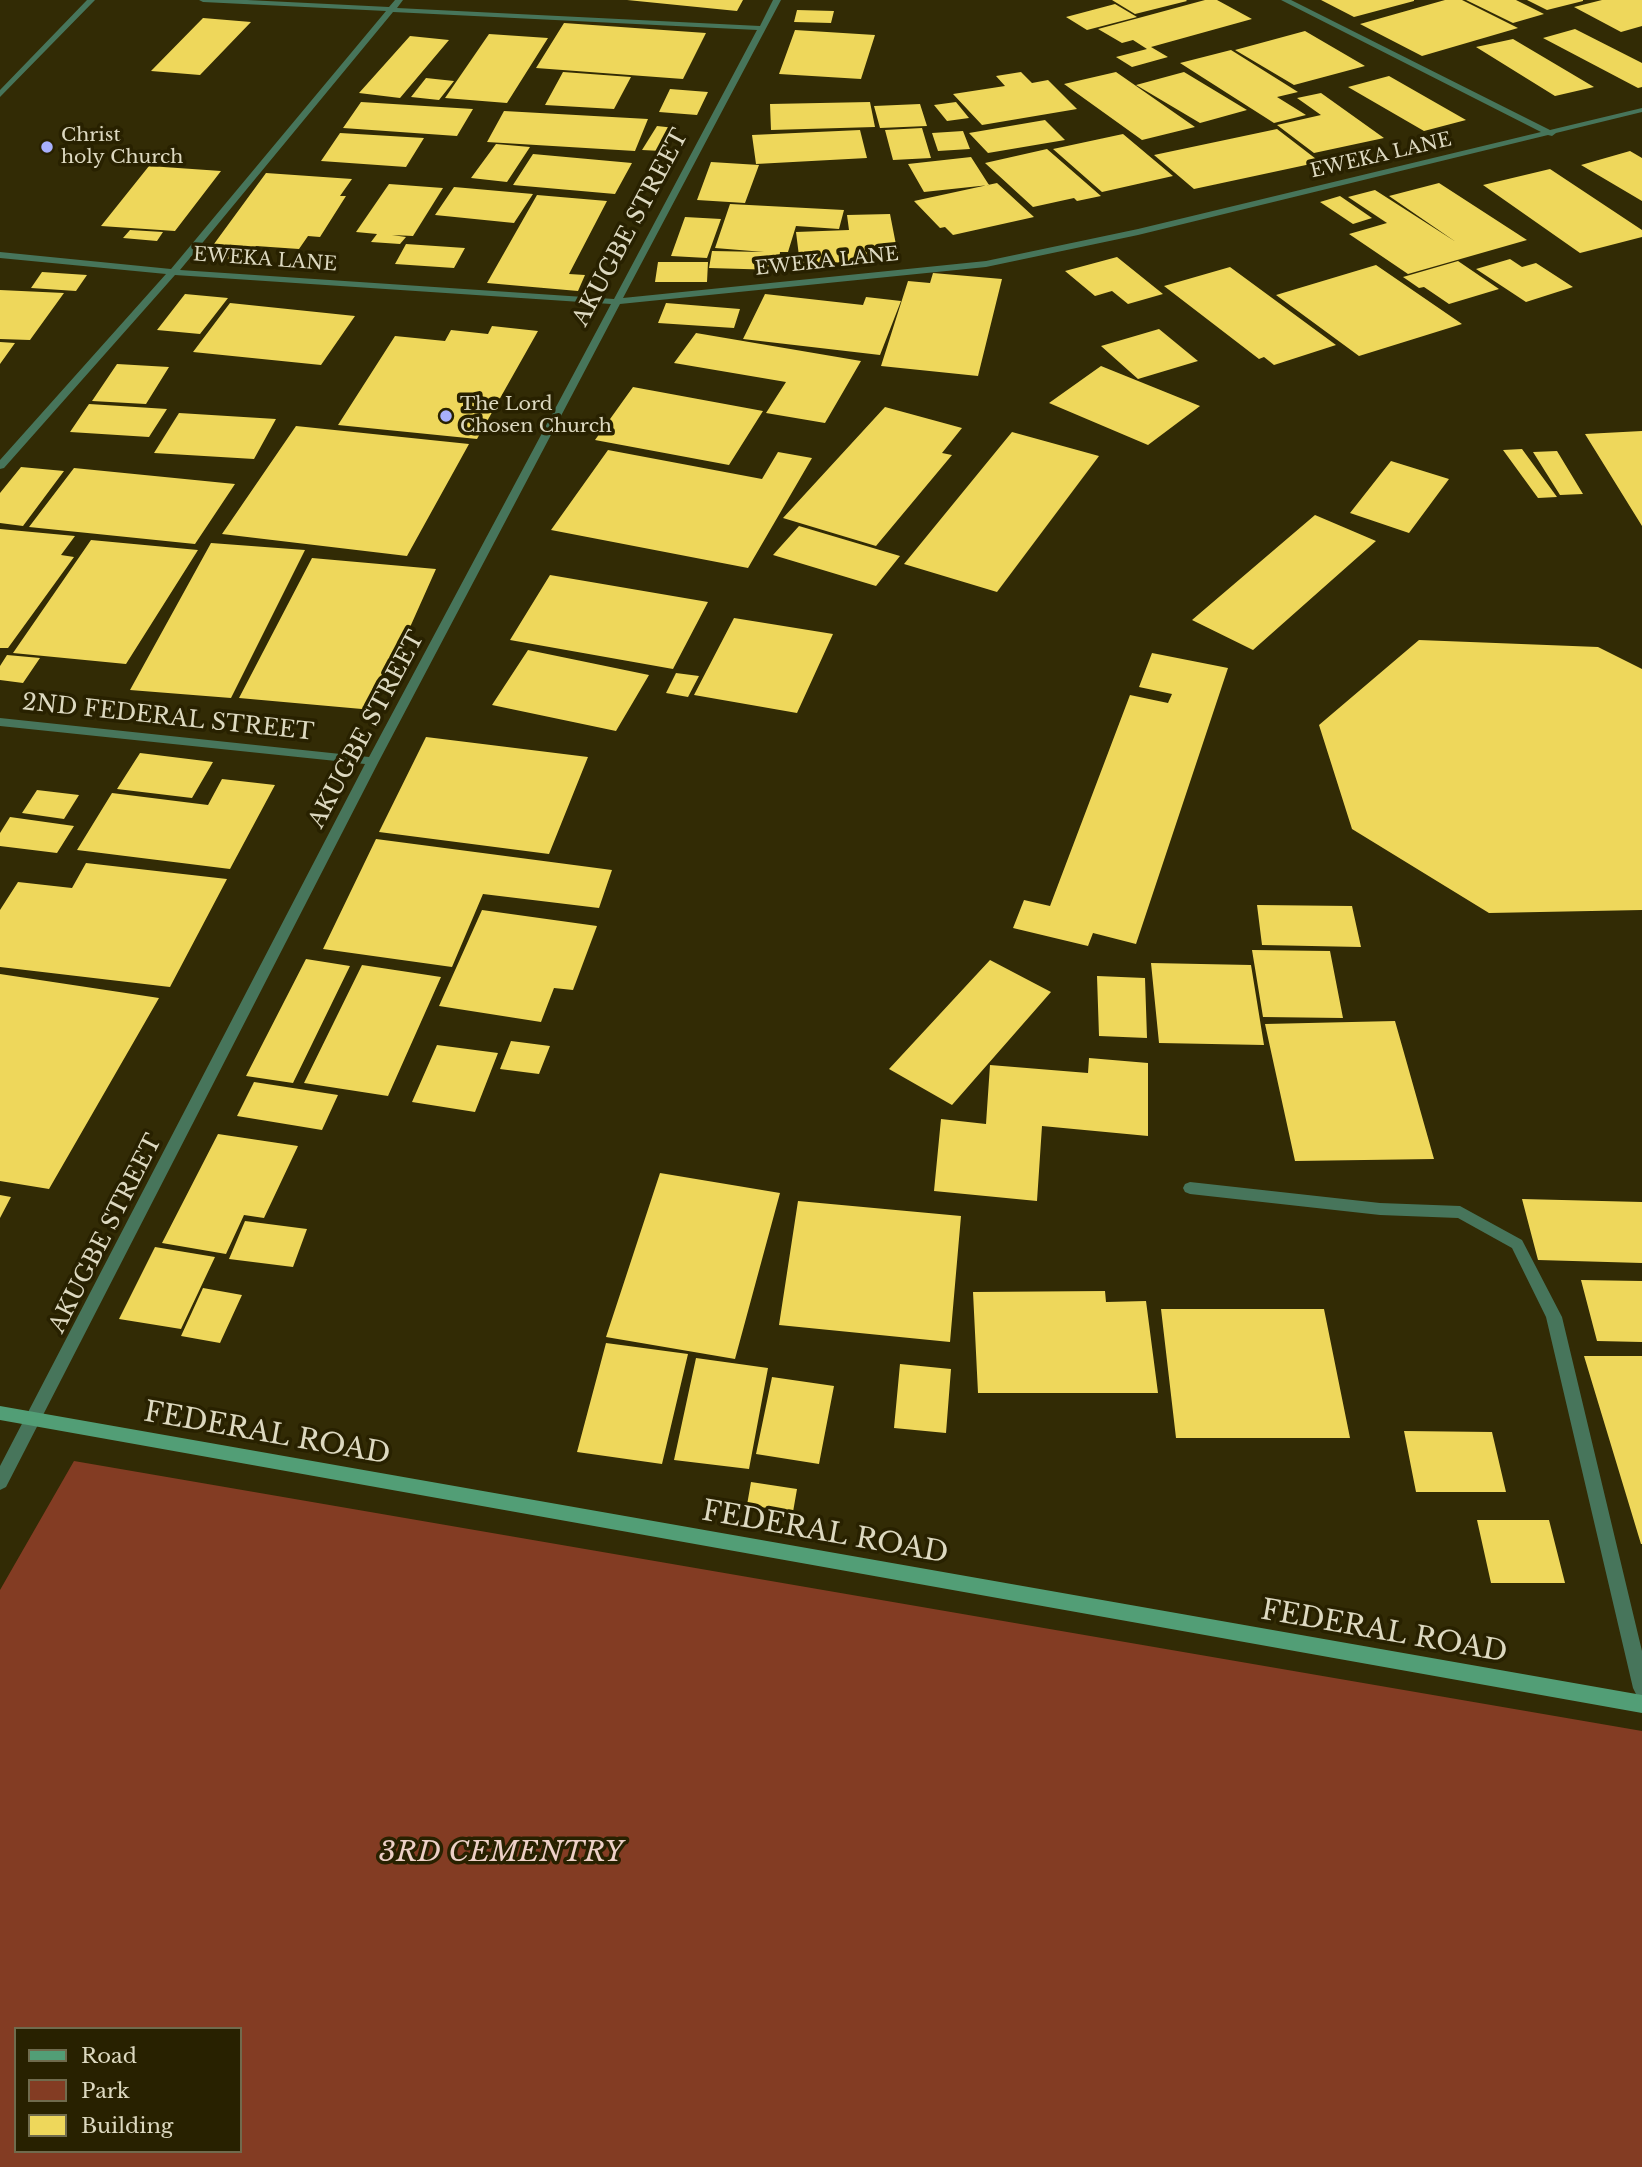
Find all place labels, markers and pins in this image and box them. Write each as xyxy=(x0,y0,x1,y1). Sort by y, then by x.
place label: Christ holy Church xyxy=(61,125,183,169)
marker: Christ holy Church xyxy=(39,139,55,155)
place label: The Lord Chosen Church xyxy=(460,394,612,438)
marker: The Lord Chosen Church xyxy=(438,408,454,424)

